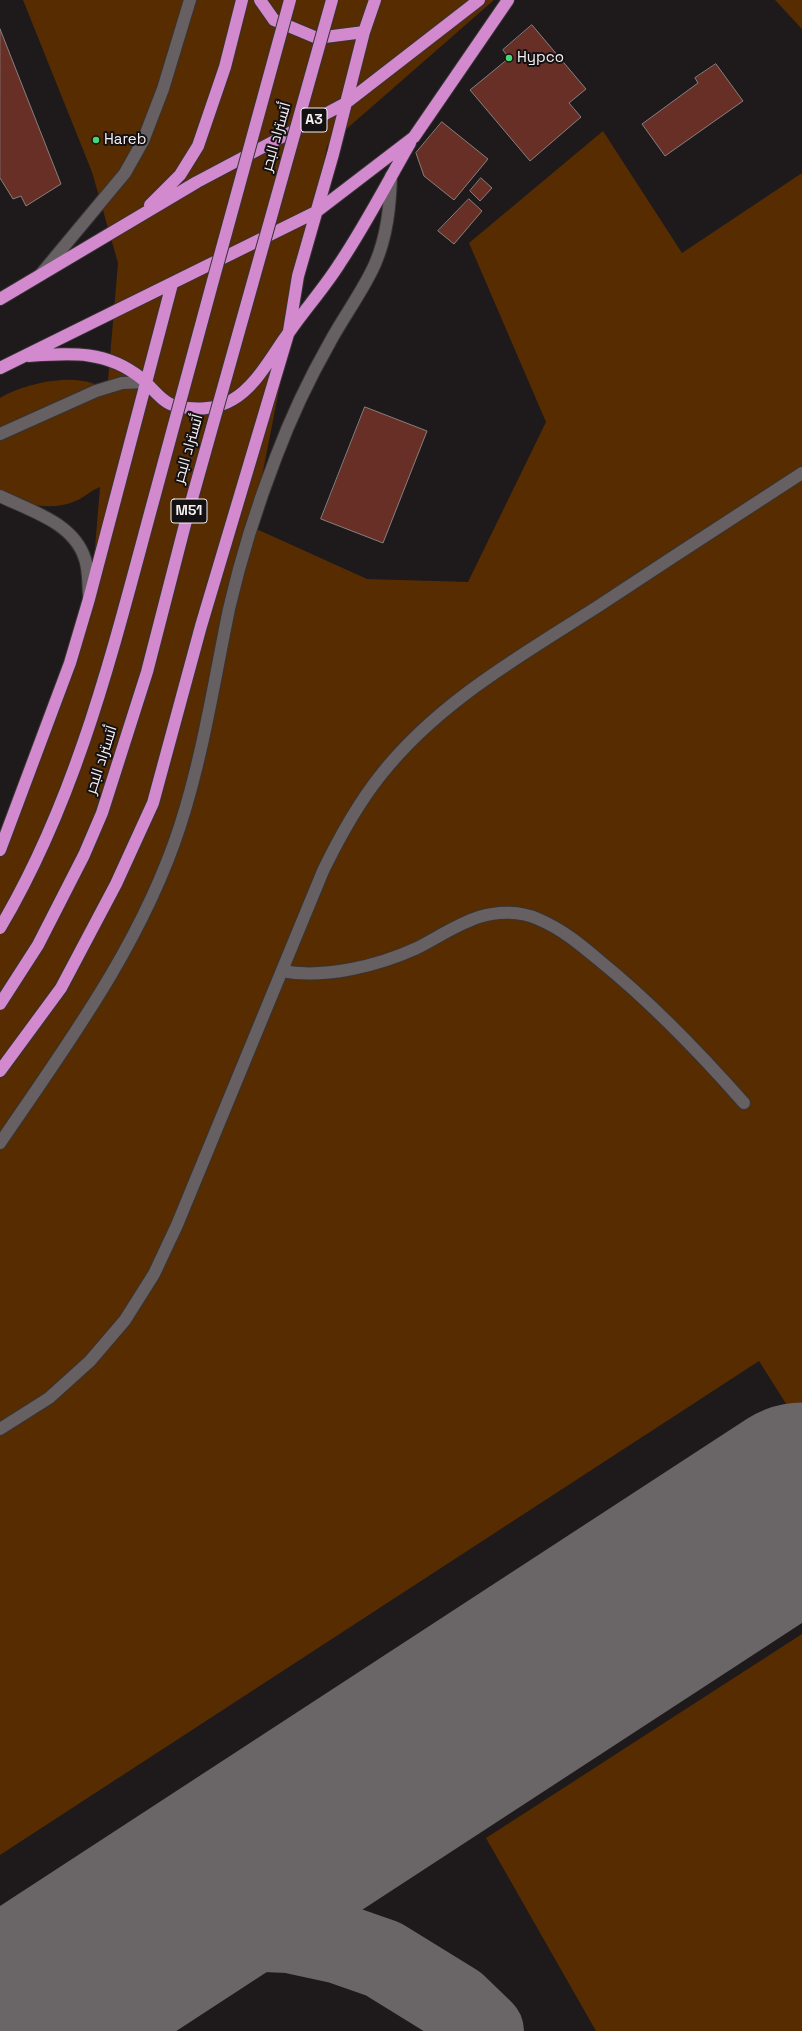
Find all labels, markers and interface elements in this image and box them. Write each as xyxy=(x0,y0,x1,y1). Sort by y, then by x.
place label: Hypco xyxy=(517,49,564,67)
marker: Hypco xyxy=(504,53,514,63)
street label: أتستراد البحر xyxy=(259,100,295,174)
road number: A3 xyxy=(301,108,327,132)
place label: Hareb xyxy=(104,131,146,149)
marker: Hareb xyxy=(91,135,101,145)
street label: أتستراد البحر xyxy=(171,412,207,486)
road number: M51 xyxy=(171,499,207,523)
street label: أتستراد البحر xyxy=(82,723,122,797)

